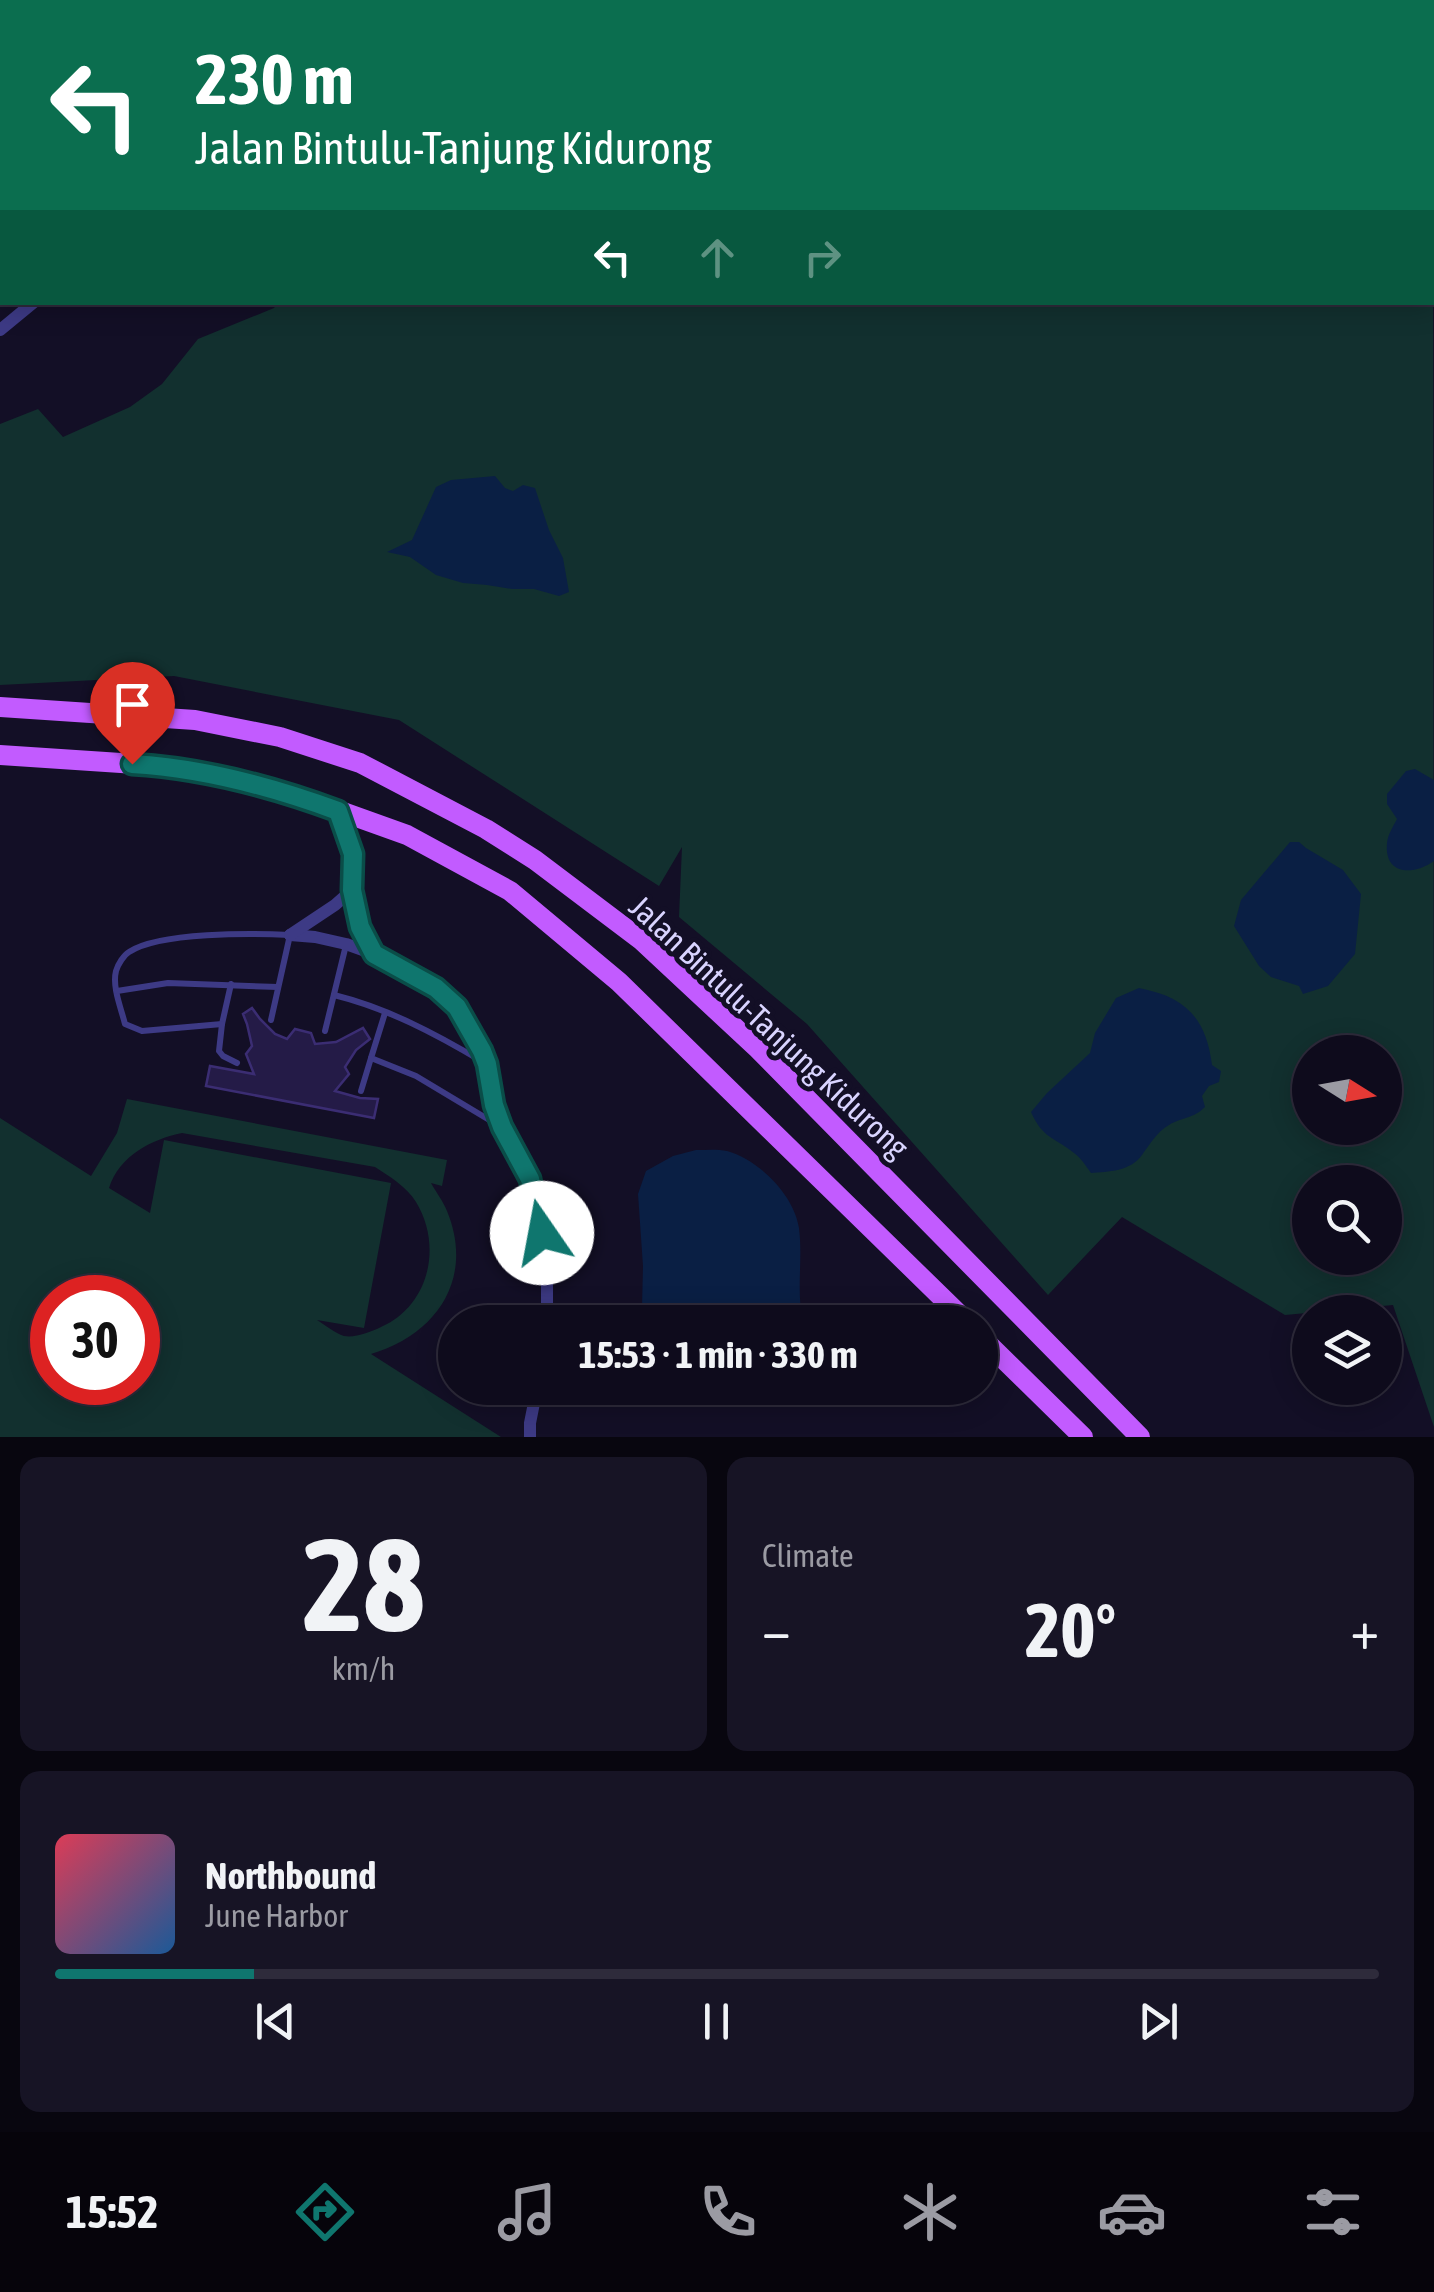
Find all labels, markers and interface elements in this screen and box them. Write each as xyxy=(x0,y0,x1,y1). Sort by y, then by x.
text: 230 m xyxy=(195,39,354,119)
icon: left xyxy=(30,40,160,170)
text: Jalan Bintulu-Tanjung Kidurong xyxy=(195,122,712,174)
icon: left xyxy=(585,230,640,285)
icon: ahead xyxy=(690,230,745,285)
icon: right xyxy=(795,230,850,285)
pin xyxy=(90,662,175,765)
icon: arrive xyxy=(105,677,160,732)
street label: Jalan Bintulu-Tanjung Kidurong xyxy=(622,888,917,1166)
north arrow xyxy=(1292,1035,1402,1145)
map controls xyxy=(1292,1035,1402,1405)
button: search xyxy=(1292,1165,1402,1275)
position arrow xyxy=(490,1181,594,1285)
speed limit sign: 30 xyxy=(30,1275,160,1405)
button: layers xyxy=(1292,1295,1402,1405)
text: 15:53 · 1 min · 330 m xyxy=(578,1333,858,1376)
text: 28 xyxy=(302,1510,425,1659)
text: Climate xyxy=(762,1537,854,1574)
text: 20° xyxy=(1025,1587,1116,1673)
text: − xyxy=(762,1598,791,1661)
text: + xyxy=(1350,1598,1379,1661)
text: km/h xyxy=(332,1650,395,1687)
text: Northbound xyxy=(205,1854,376,1897)
text: June Harbor xyxy=(205,1897,348,1934)
icon: previous xyxy=(248,1994,303,2049)
icon: pause xyxy=(689,1994,744,2049)
icon: next xyxy=(1131,1994,1186,2049)
icon: directions xyxy=(290,2177,360,2247)
icon: music xyxy=(492,2177,562,2247)
icon: phone xyxy=(693,2177,763,2247)
icon: climate xyxy=(895,2177,965,2247)
icon: car xyxy=(1097,2177,1167,2247)
icon: filters xyxy=(1298,2177,1368,2247)
text: 15:52 xyxy=(66,2186,158,2238)

